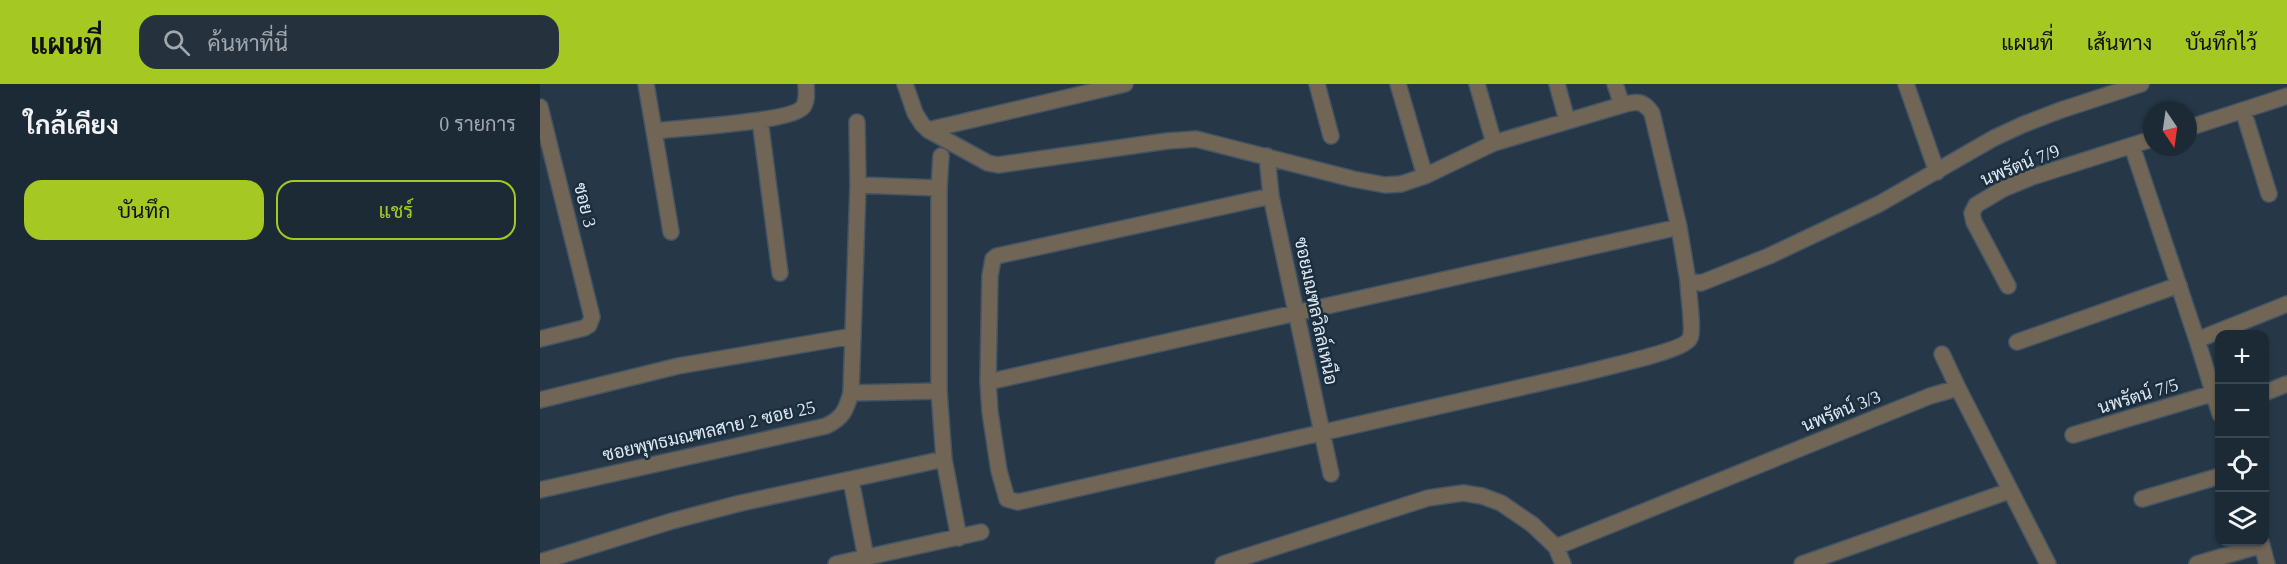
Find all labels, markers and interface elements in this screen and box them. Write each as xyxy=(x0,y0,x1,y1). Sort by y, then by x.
search box xyxy=(139,15,559,69)
icon: search xyxy=(160,26,193,59)
text: แผนที่ xyxy=(30,29,103,60)
text: ค้นหาที่นี่ xyxy=(208,31,288,56)
text: แผนที่ xyxy=(2001,31,2054,55)
text: เส้นทาง xyxy=(2087,31,2152,55)
text: บันทึกไว้ xyxy=(2185,31,2257,55)
north arrow xyxy=(2143,102,2197,156)
text: ใกล้เคียง xyxy=(24,111,119,140)
text: 0 รายการ xyxy=(439,113,516,135)
street label: นพรัตน์ 7/9 xyxy=(1977,137,2062,190)
button: บันทึก xyxy=(24,180,264,240)
button: แชร์ xyxy=(276,180,516,240)
street label: ซอย 3 xyxy=(570,181,600,229)
street label: ซอยมณฑลวิลล์เหนือ xyxy=(1291,235,1344,387)
map controls xyxy=(2215,330,2269,546)
button: + xyxy=(2215,330,2269,384)
street label: นพรัตน์ 7/5 xyxy=(2094,371,2181,418)
street label: นพรัตน์ 3/3 xyxy=(1798,383,1883,436)
button: − xyxy=(2215,384,2269,438)
street label: ซอยพุทธมณฑลสาย 2 ซอย 25 xyxy=(601,397,818,467)
button: locate xyxy=(2215,438,2269,492)
button: layers xyxy=(2215,492,2269,546)

